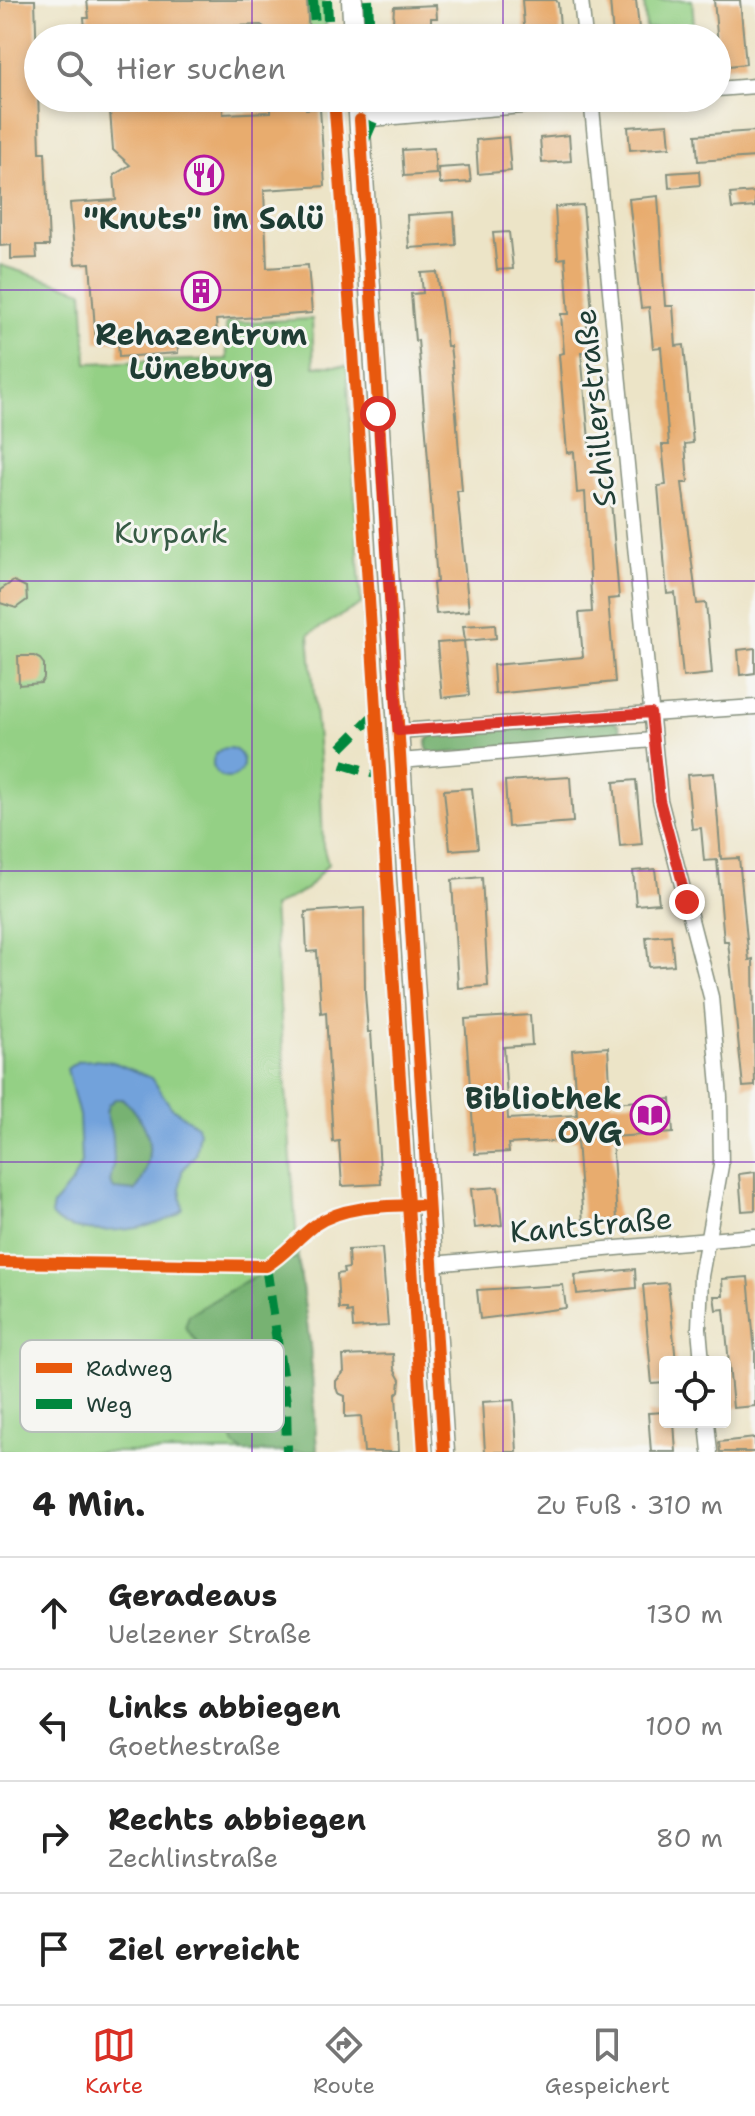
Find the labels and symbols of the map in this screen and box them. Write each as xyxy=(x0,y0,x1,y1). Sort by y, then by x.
restaurant icon: "Knuts" im Salü xyxy=(183,154,225,196)
place label: "Knuts" im Salü xyxy=(83,198,325,239)
building icon: Rehazentrum Lüneburg xyxy=(180,270,222,312)
street label: Schillerstraße xyxy=(564,307,626,509)
place label: Rehazentrum Lüneburg xyxy=(95,314,307,389)
route start xyxy=(360,396,396,432)
park label: Kurpark xyxy=(114,512,228,553)
route end xyxy=(669,884,705,920)
place label: Bibliothek OVG xyxy=(465,1078,622,1153)
library icon: Bibliothek OVG xyxy=(629,1094,671,1136)
street label: Kantstraße xyxy=(508,1197,674,1253)
legend xyxy=(20,1340,284,1432)
text: Radweg xyxy=(86,1354,173,1383)
text: Weg xyxy=(86,1390,132,1419)

